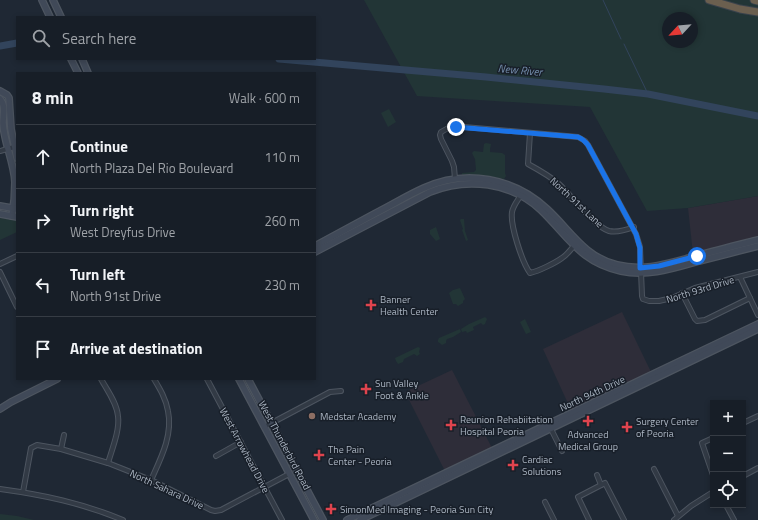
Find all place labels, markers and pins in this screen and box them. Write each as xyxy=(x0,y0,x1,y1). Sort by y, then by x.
place label: Banner Health Center xyxy=(380,292,438,319)
marker: Banner Health Center xyxy=(365,299,377,311)
place label: Sun Valley Foot & Ankle xyxy=(375,376,429,403)
marker: Sun Valley Foot & Ankle xyxy=(360,383,372,395)
place label: Medstar Academy xyxy=(320,409,396,424)
marker: Medstar Academy xyxy=(307,411,317,421)
place label: Reunion Rehabiitation Hospital Peoria xyxy=(460,412,553,439)
place label: Surgery Center of Peoria xyxy=(636,414,699,441)
marker: Advanced Medical Group xyxy=(582,415,594,427)
marker: Reunion Rehabiitation Hospital Peoria xyxy=(445,419,457,431)
marker: Surgery Center of Peoria xyxy=(621,421,633,433)
place label: Advanced Medical Group xyxy=(558,427,618,454)
place label: The Pain Center - Peoria xyxy=(328,442,391,469)
marker: The Pain Center - Peoria xyxy=(313,449,325,461)
place label: Cardiac Solutions xyxy=(522,452,562,479)
marker: Cardiac Solutions xyxy=(507,459,519,471)
place label: SimonMed Imaging - Peoria Sun City xyxy=(340,502,493,517)
marker: SimonMed Imaging - Peoria Sun City xyxy=(325,503,337,515)

